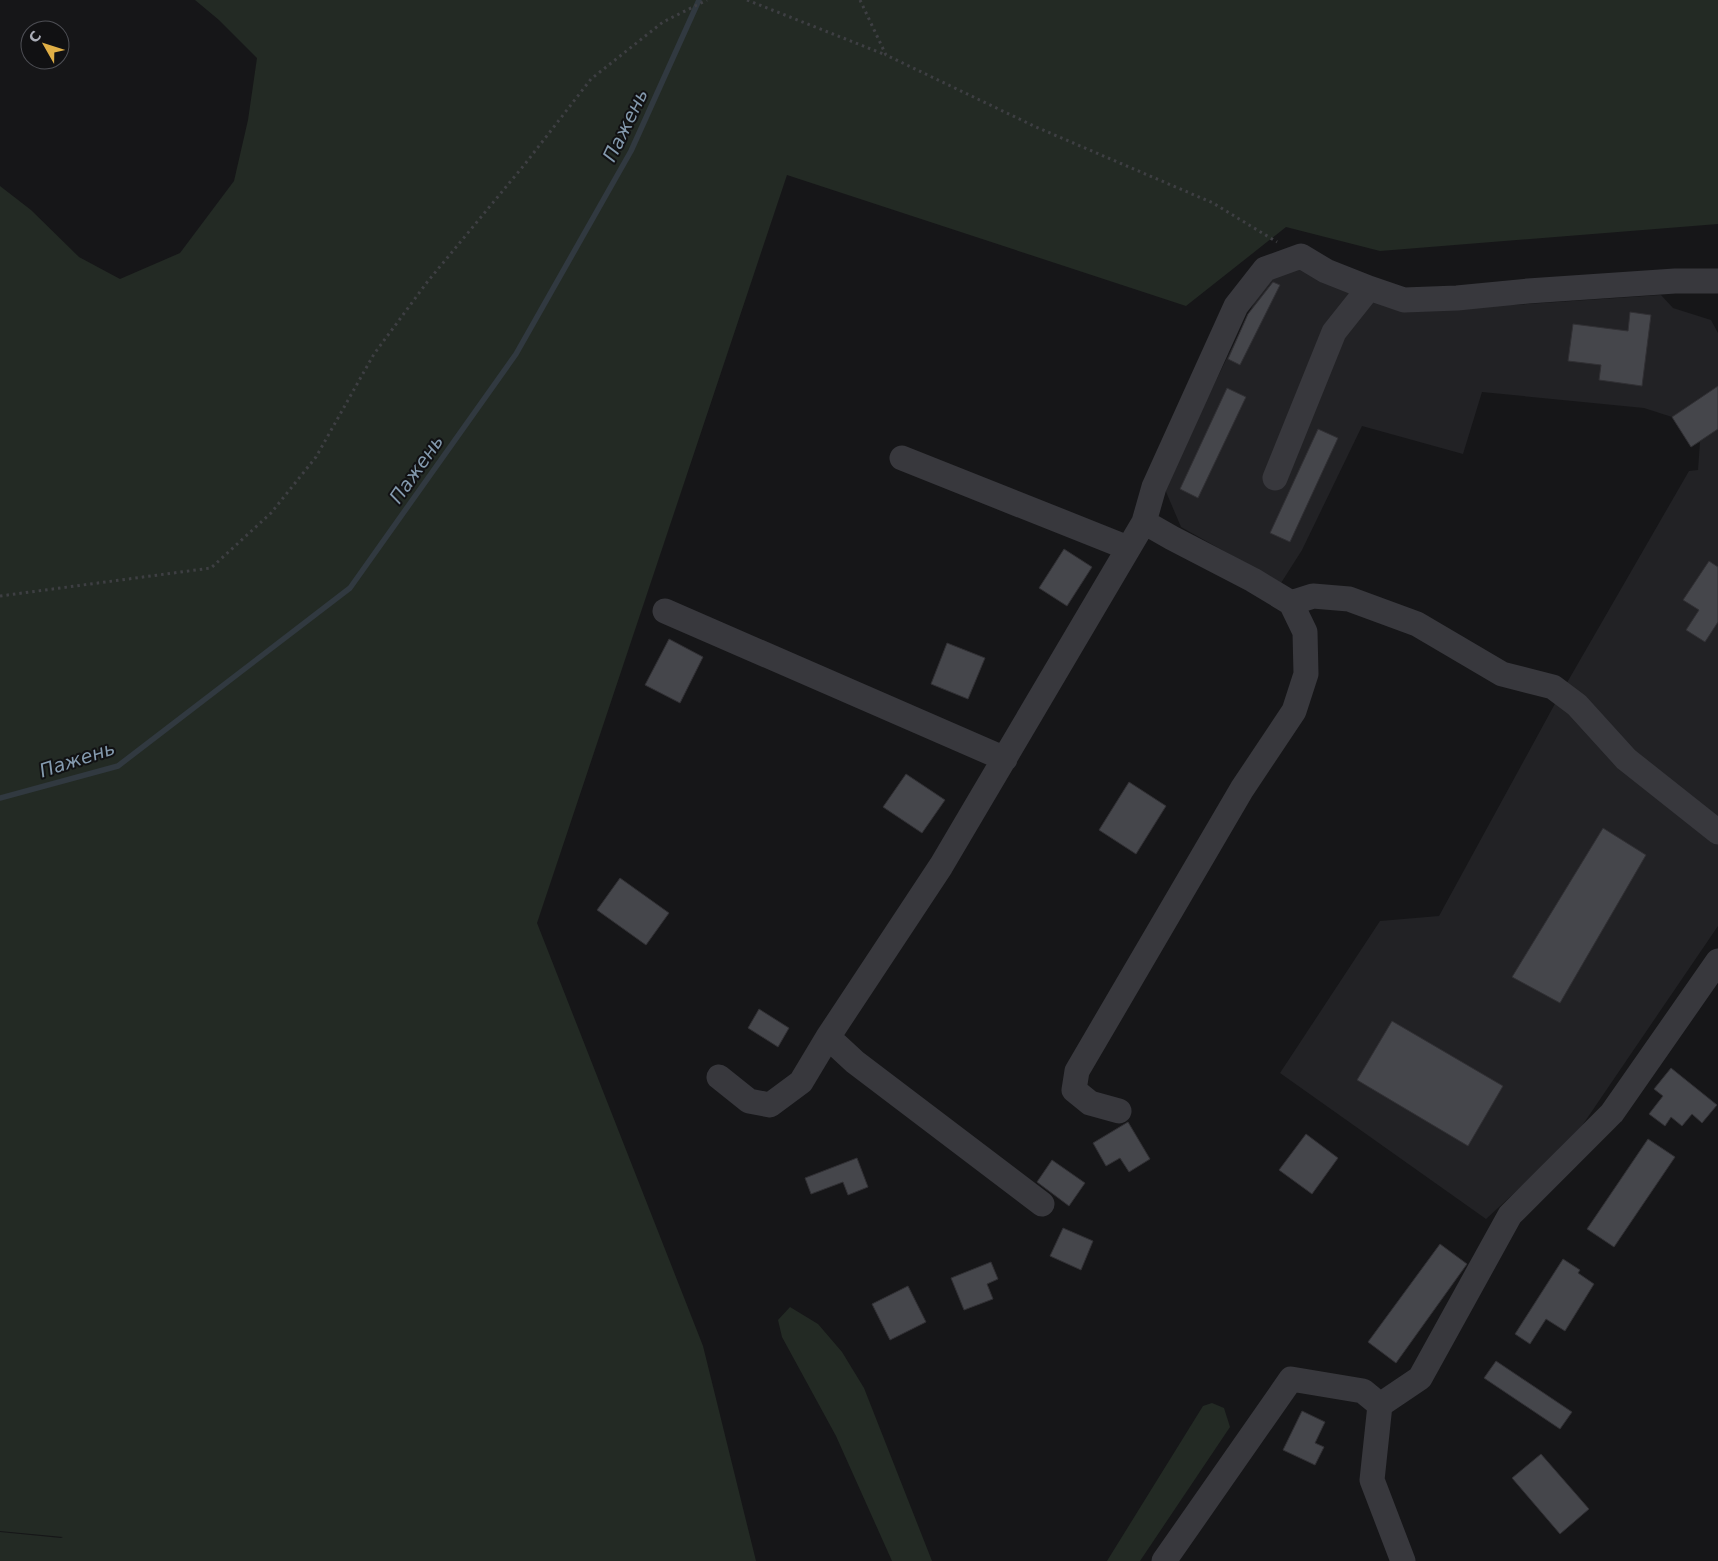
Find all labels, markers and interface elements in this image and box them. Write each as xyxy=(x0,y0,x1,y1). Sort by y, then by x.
north arrow xyxy=(20,20,70,70)
text: С xyxy=(25,28,44,46)
water label: Пажень xyxy=(598,85,652,165)
water label: Пажень xyxy=(385,431,447,507)
water label: Пажень xyxy=(36,736,118,782)

